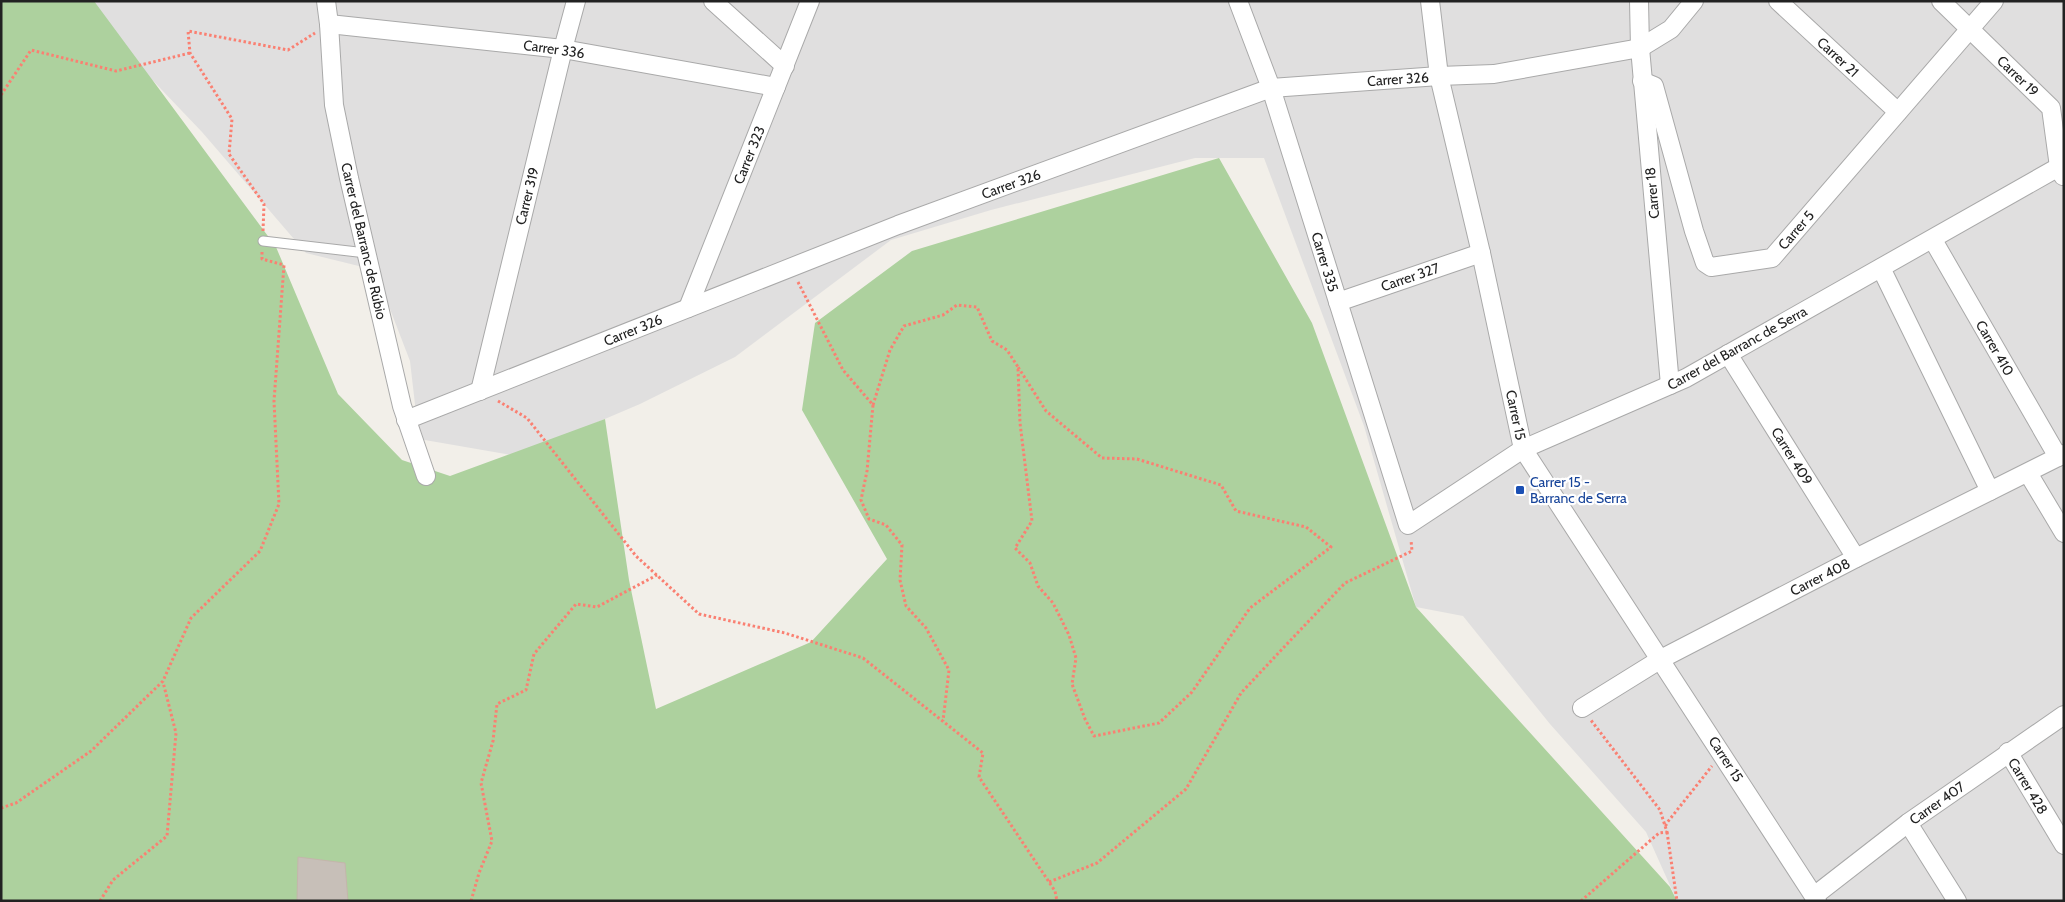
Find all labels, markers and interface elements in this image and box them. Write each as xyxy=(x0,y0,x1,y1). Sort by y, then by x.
street label: Carrer 21 xyxy=(1813,33,1863,81)
street label: Carrer 336 xyxy=(522,36,586,62)
street label: Carrer 19 xyxy=(1993,52,2043,100)
street label: Carrer 326 xyxy=(1367,68,1429,90)
street label: Carrer 323 xyxy=(729,123,769,187)
street label: Carrer del Barranc de Rúbio xyxy=(337,161,391,321)
street label: Carrer 319 xyxy=(511,165,543,227)
street label: Carrer 326 xyxy=(979,165,1043,203)
street label: Carrer 18 xyxy=(1641,166,1663,220)
street label: Carrer 5 xyxy=(1774,207,1818,253)
street label: Carrer 335 xyxy=(1307,230,1343,294)
street label: Carrer 327 xyxy=(1378,259,1442,295)
street label: Carrer del Barranc de Serra xyxy=(1664,302,1810,394)
street label: Carrer 326 xyxy=(601,310,665,350)
street label: Carrer 410 xyxy=(1972,317,2018,379)
street label: Carrer 15 xyxy=(1502,388,1530,442)
street label: Carrer 409 xyxy=(1767,424,1817,488)
place label: Carrer 15 - Barranc de Serra xyxy=(1530,473,1627,507)
marker: Carrer 15 - Barranc de Serra xyxy=(1514,484,1526,496)
street label: Carrer 408 xyxy=(1787,554,1853,600)
street label: Carrer 15 xyxy=(1705,733,1747,785)
street label: Carrer 428 xyxy=(2004,755,2052,817)
street label: Carrer 407 xyxy=(1906,777,1968,829)

